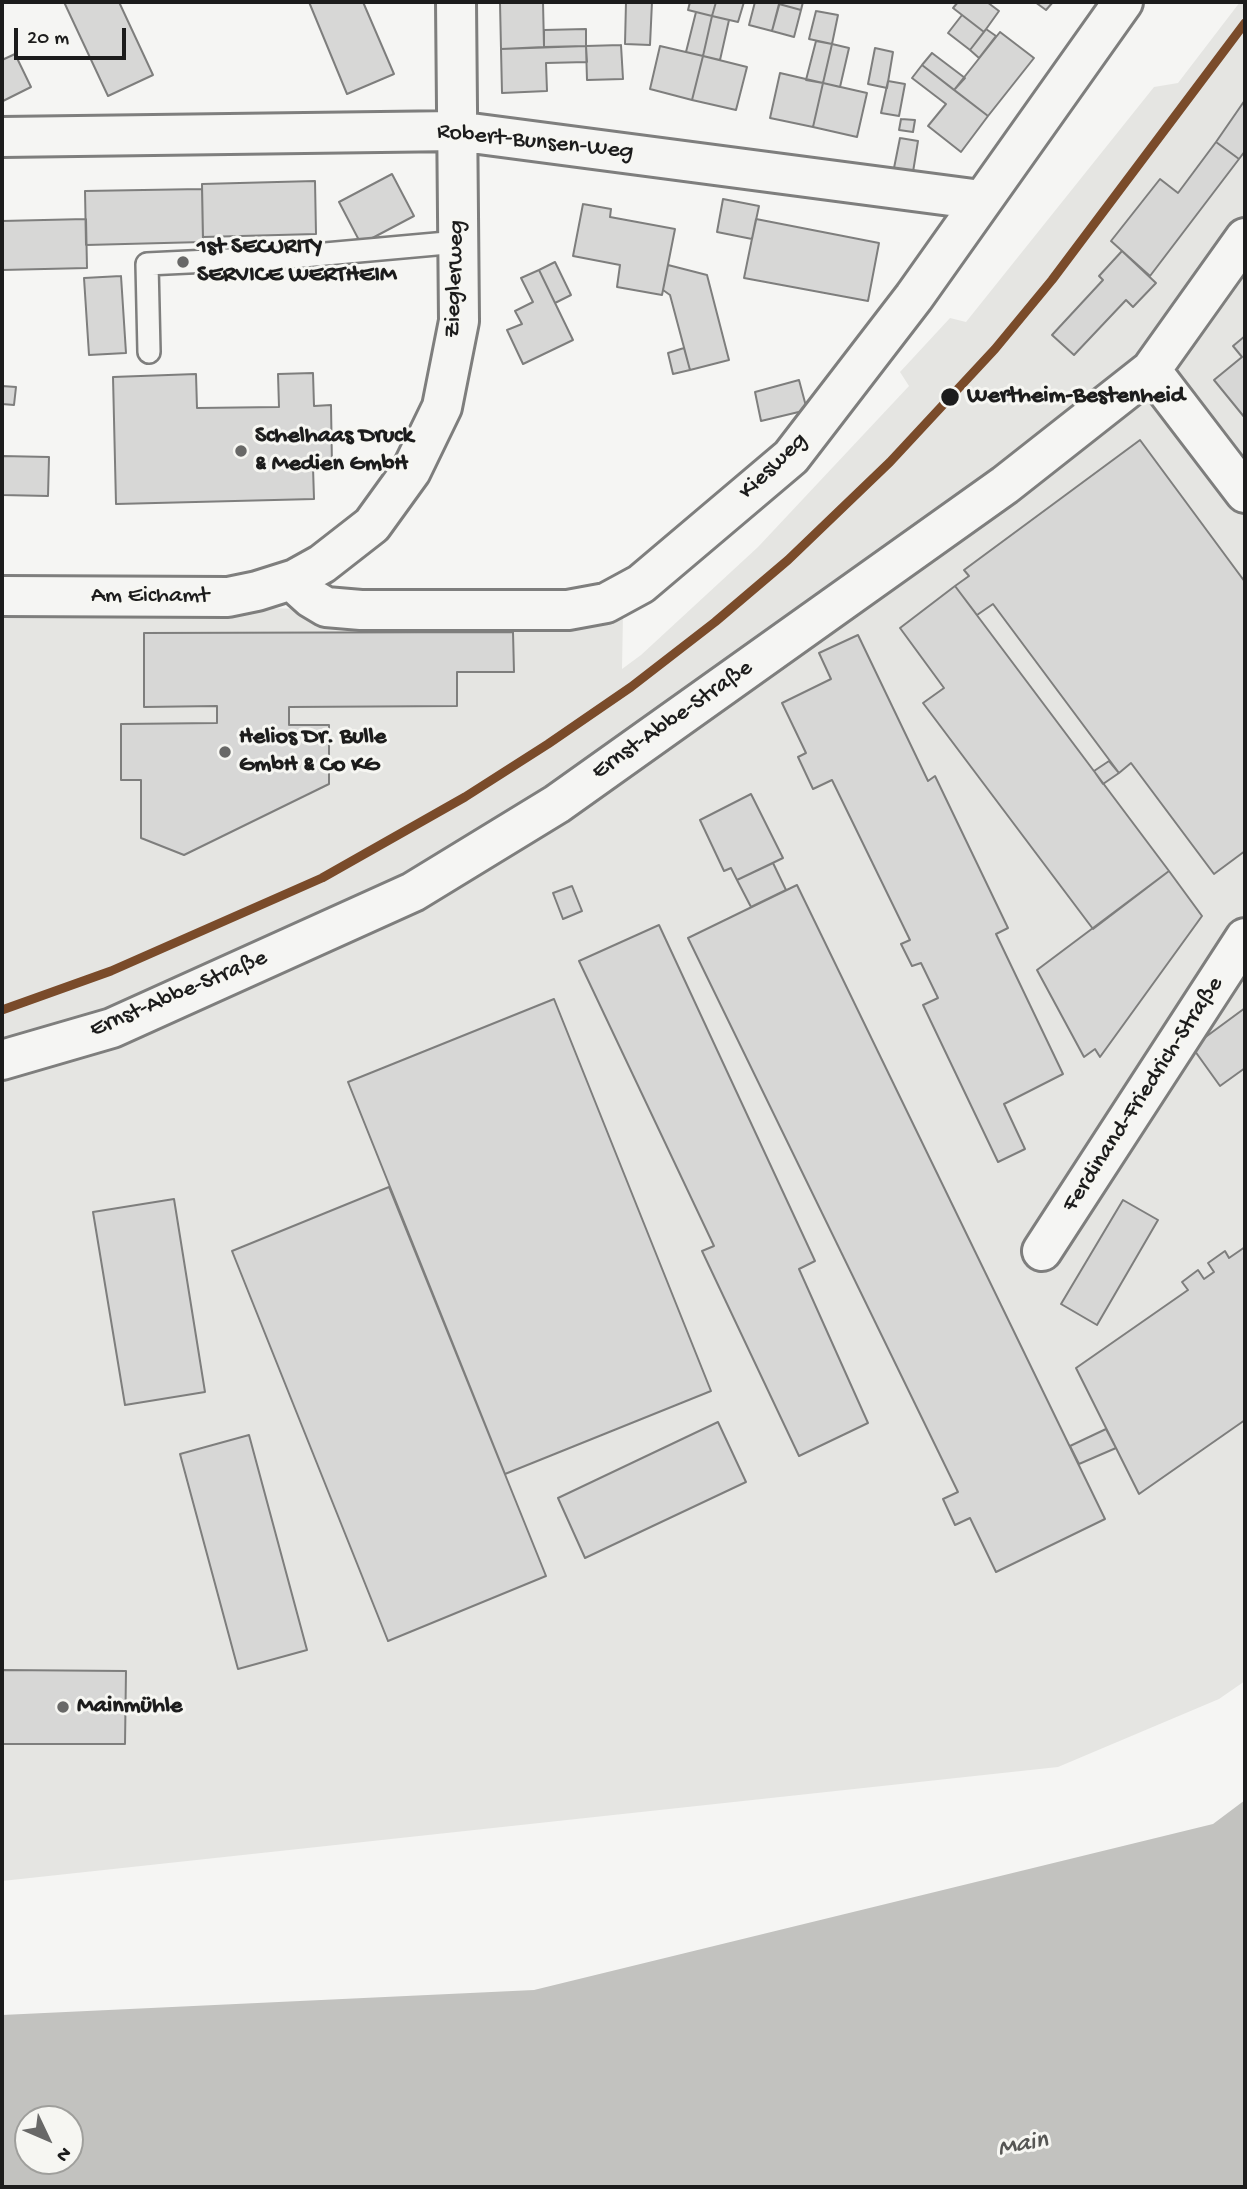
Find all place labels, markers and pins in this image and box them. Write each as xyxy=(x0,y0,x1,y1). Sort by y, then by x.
place label: 1st SECURITY SERVICE WERTHEIM xyxy=(197,234,397,290)
marker: 1st SECURITY SERVICE WERTHEIM xyxy=(175,254,191,270)
place label: Wertheim-Bestenheid xyxy=(967,383,1185,411)
marker: Wertheim-Bestenheid xyxy=(939,386,961,408)
place label: Schelhaas Druck & Medien GmbH xyxy=(255,423,413,479)
marker: Schelhaas Druck & Medien GmbH xyxy=(233,443,249,459)
place label: Helios Dr. Bulle GmbH & Co KG xyxy=(239,724,386,780)
marker: Helios Dr. Bulle GmbH & Co KG xyxy=(217,744,233,760)
place label: Mainmühle xyxy=(77,1693,182,1721)
marker: Mainmühle xyxy=(55,1699,71,1715)

